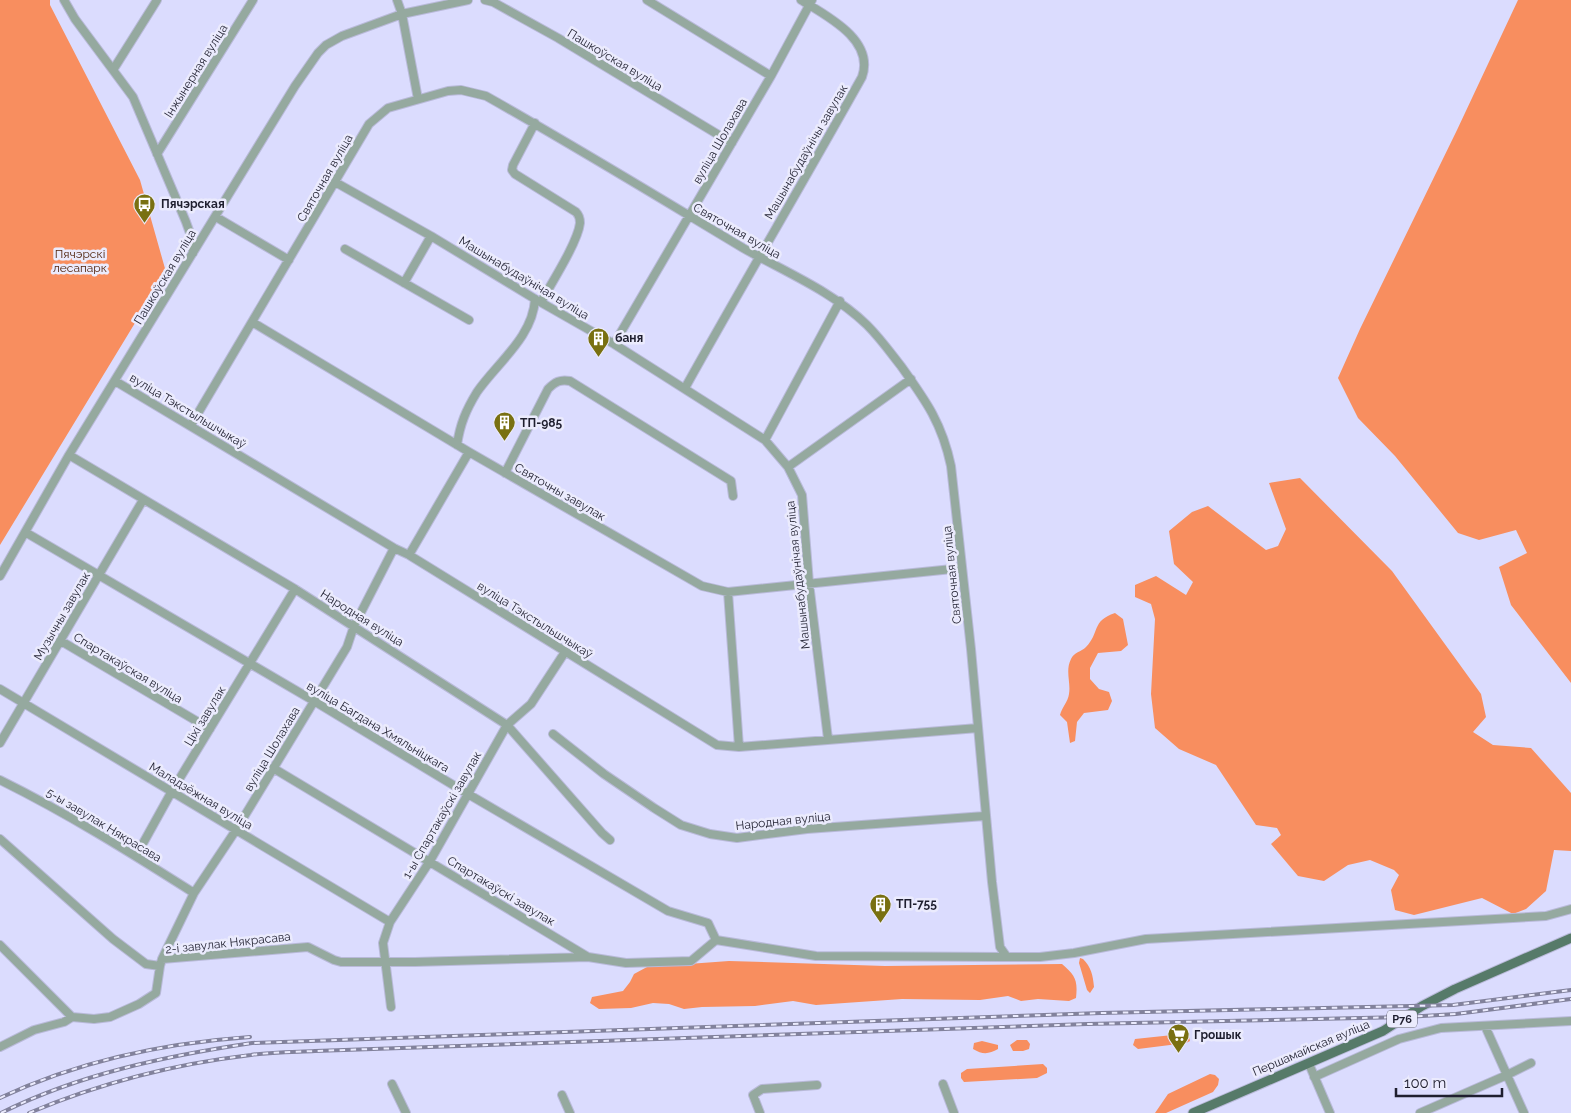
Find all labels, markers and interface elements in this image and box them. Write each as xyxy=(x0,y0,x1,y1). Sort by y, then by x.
street label: Інжынерная вуліца xyxy=(162,22,230,120)
street label: Пашкоўская вуліца xyxy=(565,26,665,94)
street label: Машынабудаўнічы завулак xyxy=(762,82,850,222)
street label: вуліца Шолахава xyxy=(690,96,750,186)
street label: Святочная вуліца xyxy=(294,132,356,224)
bus stop icon: Пячэрская xyxy=(133,192,157,223)
place label: Пячэрская xyxy=(161,197,225,211)
street label: Святочная вуліца xyxy=(691,200,783,262)
street label: Пашкоўская вуліца xyxy=(131,227,199,327)
street label: Машынабудаўнічая вуліца xyxy=(456,234,592,322)
park label: Пячэрскі лесапарк xyxy=(53,247,107,275)
building icon: баня xyxy=(587,326,611,357)
place label: баня xyxy=(615,331,643,345)
street label: вуліца Тэкстыльшчыкаў xyxy=(127,371,249,452)
building icon: ТП-985 xyxy=(492,411,516,442)
place label: ТП-985 xyxy=(520,416,562,430)
street label: Святочны завулак xyxy=(512,460,608,524)
street label: Машынабудаўнічая вуліца xyxy=(783,500,813,650)
street label: Святочная вуліца xyxy=(940,525,964,625)
street label: Музычны завулак xyxy=(31,569,93,663)
street label: вуліца Тэкстыльшчыкаў xyxy=(475,579,596,662)
street label: Народная вуліца xyxy=(318,587,406,649)
street label: Спартакаўская вуліца xyxy=(71,630,185,706)
street label: вуліца Багдана Хмяльніцкага xyxy=(304,679,452,775)
street label: Ціхі завулак xyxy=(182,683,228,749)
street label: вуліца Шолахава xyxy=(241,704,303,794)
street label: 1-ы Спартакаўскі завулак xyxy=(400,749,484,881)
street label: Маладзёжная вуліца xyxy=(147,760,255,832)
street label: 5-ы завулак Някрасава xyxy=(44,785,164,865)
street label: Народная вуліца xyxy=(735,809,831,833)
street label: Спартакаўскі завулак xyxy=(445,853,557,929)
building icon: ТП-755 xyxy=(868,892,892,923)
place label: ТП-755 xyxy=(896,897,937,911)
street label: 2-і завулак Някрасава xyxy=(165,929,291,957)
road number: Р76 xyxy=(1387,1011,1417,1028)
street label: Першамайская вуліца xyxy=(1250,1017,1372,1079)
supermarket icon: Грошык xyxy=(1166,1023,1190,1054)
place label: Грошык xyxy=(1194,1028,1242,1042)
scale bar xyxy=(1396,1066,1502,1098)
text: 100 m xyxy=(1404,1074,1446,1092)

